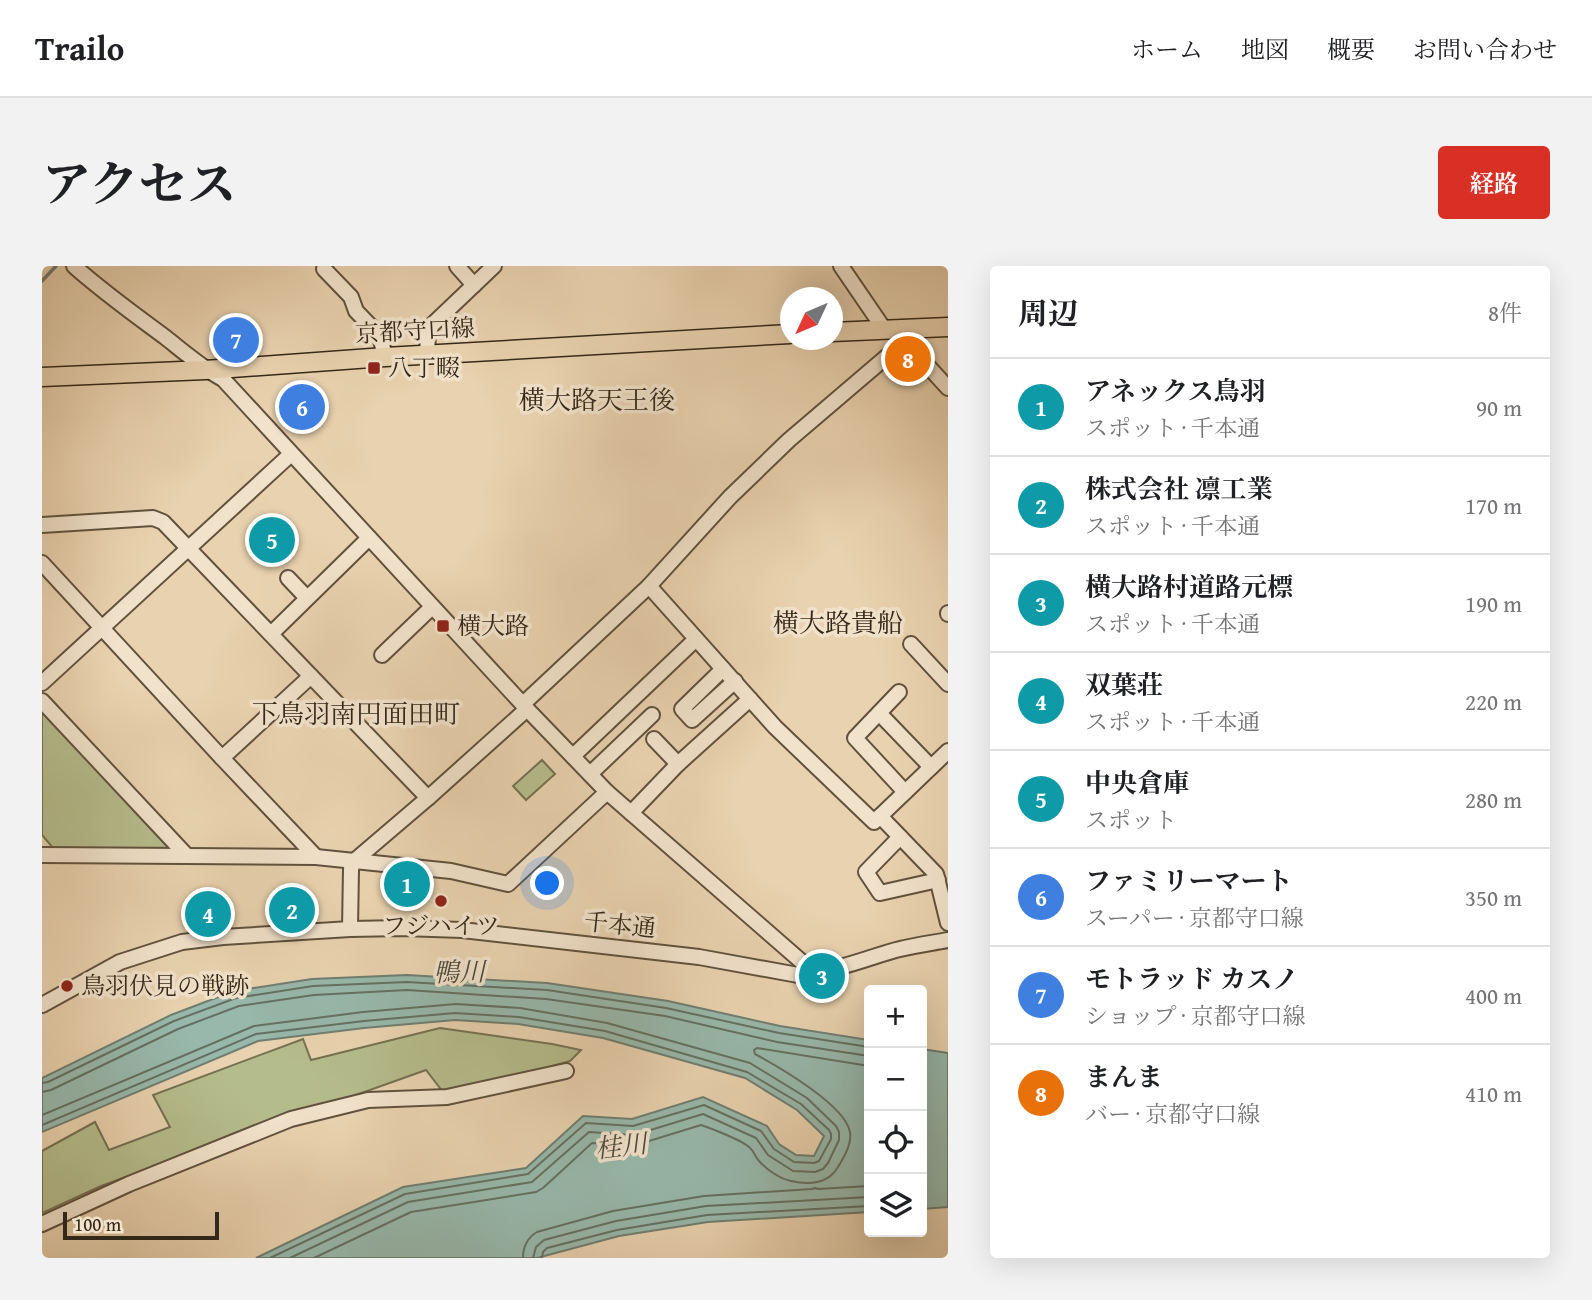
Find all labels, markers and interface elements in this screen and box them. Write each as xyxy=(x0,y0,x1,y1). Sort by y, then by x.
text: Trailo xyxy=(35,24,124,72)
text: ホーム xyxy=(1131,32,1203,67)
text: 地図 xyxy=(1241,32,1289,67)
text: 概要 xyxy=(1327,32,1375,67)
text: お問い合わせ xyxy=(1413,32,1557,67)
button: 経路 xyxy=(1438,146,1550,219)
text: アクセス xyxy=(42,147,237,219)
north arrow xyxy=(780,287,843,350)
text: 周辺 xyxy=(1018,291,1078,335)
text: 8件 xyxy=(1488,296,1522,329)
street label: 京都守口線 xyxy=(354,310,476,351)
pin: 7 xyxy=(213,314,259,366)
pin: 8 xyxy=(885,333,931,385)
place label: 八丁畷 xyxy=(388,350,460,385)
marker: 八丁畷 xyxy=(366,360,382,376)
text: アネックス鳥羽 xyxy=(1085,371,1266,410)
district label: 横大路天王後 xyxy=(519,380,675,419)
pin: 6 xyxy=(279,381,325,433)
text: 1 xyxy=(1035,391,1047,424)
text: 90 m xyxy=(1476,391,1522,424)
text: スポット · 千本通 xyxy=(1085,411,1260,444)
text: 株式会社 凛工業 xyxy=(1085,469,1273,508)
text: 2 xyxy=(1035,489,1047,522)
text: 170 m xyxy=(1465,489,1522,522)
text: スポット · 千本通 xyxy=(1085,509,1260,542)
pin: 5 xyxy=(249,514,295,566)
text: 横大路村道路元標 xyxy=(1085,567,1293,606)
text: 3 xyxy=(1035,587,1047,620)
text: 190 m xyxy=(1465,587,1522,620)
district label: 横大路貴船 xyxy=(773,603,903,642)
text: スポット · 千本通 xyxy=(1085,607,1260,640)
place label: 横大路 xyxy=(457,608,529,643)
marker: 横大路 xyxy=(435,618,451,634)
text: 双葉荘 xyxy=(1085,665,1163,704)
text: 4 xyxy=(1035,685,1047,718)
text: 220 m xyxy=(1465,685,1522,718)
district label: 下鳥羽南円面田町 xyxy=(252,694,460,733)
text: スポット · 千本通 xyxy=(1085,705,1260,738)
text: 中央倉庫 xyxy=(1085,763,1189,802)
text: 5 xyxy=(1035,783,1047,816)
text: 280 m xyxy=(1465,783,1522,816)
text: スポット xyxy=(1085,803,1177,836)
pin: 1 xyxy=(384,858,430,910)
text: ファミリーマート xyxy=(1085,861,1292,900)
your location xyxy=(530,866,564,900)
text: 6 xyxy=(1035,881,1047,914)
text: 350 m xyxy=(1465,881,1522,914)
pin: 2 xyxy=(269,884,315,936)
pin: 4 xyxy=(185,888,231,940)
marker: フジハイツ xyxy=(433,893,449,909)
text: スーパー · 京都守口線 xyxy=(1085,901,1304,934)
street label: 千本通 xyxy=(582,903,658,946)
place label: フジハイツ xyxy=(382,908,500,943)
pin: 3 xyxy=(799,950,845,1002)
water label: 鴨川 xyxy=(433,951,488,991)
text: モトラッド カスノ xyxy=(1085,959,1298,998)
place label: 鳥羽伏見の戦跡 xyxy=(81,968,249,1003)
marker: 鳥羽伏見の戦跡 xyxy=(59,978,75,994)
text: 7 xyxy=(1035,979,1047,1012)
text: 400 m xyxy=(1465,979,1522,1012)
map controls xyxy=(864,985,927,1237)
button: + xyxy=(864,985,927,1048)
text: ショップ · 京都守口線 xyxy=(1085,999,1306,1032)
button: − xyxy=(864,1048,927,1111)
text: まんま xyxy=(1085,1057,1163,1096)
text: 8 xyxy=(1035,1077,1047,1110)
text: 410 m xyxy=(1465,1077,1522,1110)
text: バー · 京都守口線 xyxy=(1085,1097,1260,1130)
button: locate xyxy=(864,1111,927,1174)
water label: 桂川 xyxy=(593,1123,652,1168)
button: layers xyxy=(864,1174,927,1237)
scale bar xyxy=(63,1209,219,1241)
text: 100 m xyxy=(74,1210,121,1238)

